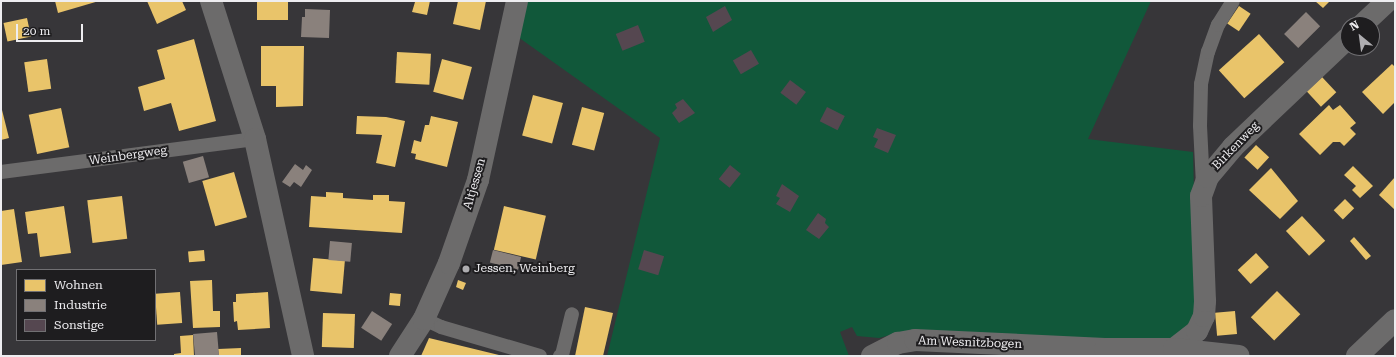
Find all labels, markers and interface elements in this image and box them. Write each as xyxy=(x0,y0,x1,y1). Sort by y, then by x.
scale bar xyxy=(18,16,85,42)
north arrow xyxy=(1340,16,1380,56)
text: N xyxy=(1348,18,1361,34)
text: 20 m xyxy=(23,24,50,38)
street label: Birkenweg xyxy=(1210,119,1262,173)
street label: Weinbergweg xyxy=(88,143,168,169)
street label: Altjessen xyxy=(461,157,489,211)
place label: Jessen, Weinberg xyxy=(474,262,575,276)
marker: Jessen, Weinberg xyxy=(461,264,471,274)
legend xyxy=(16,269,156,341)
text: Wohnen xyxy=(54,278,103,292)
text: Industrie xyxy=(54,298,107,312)
text: Sonstige xyxy=(54,318,104,332)
street label: Am Wesnitzbogen xyxy=(918,334,1022,352)

